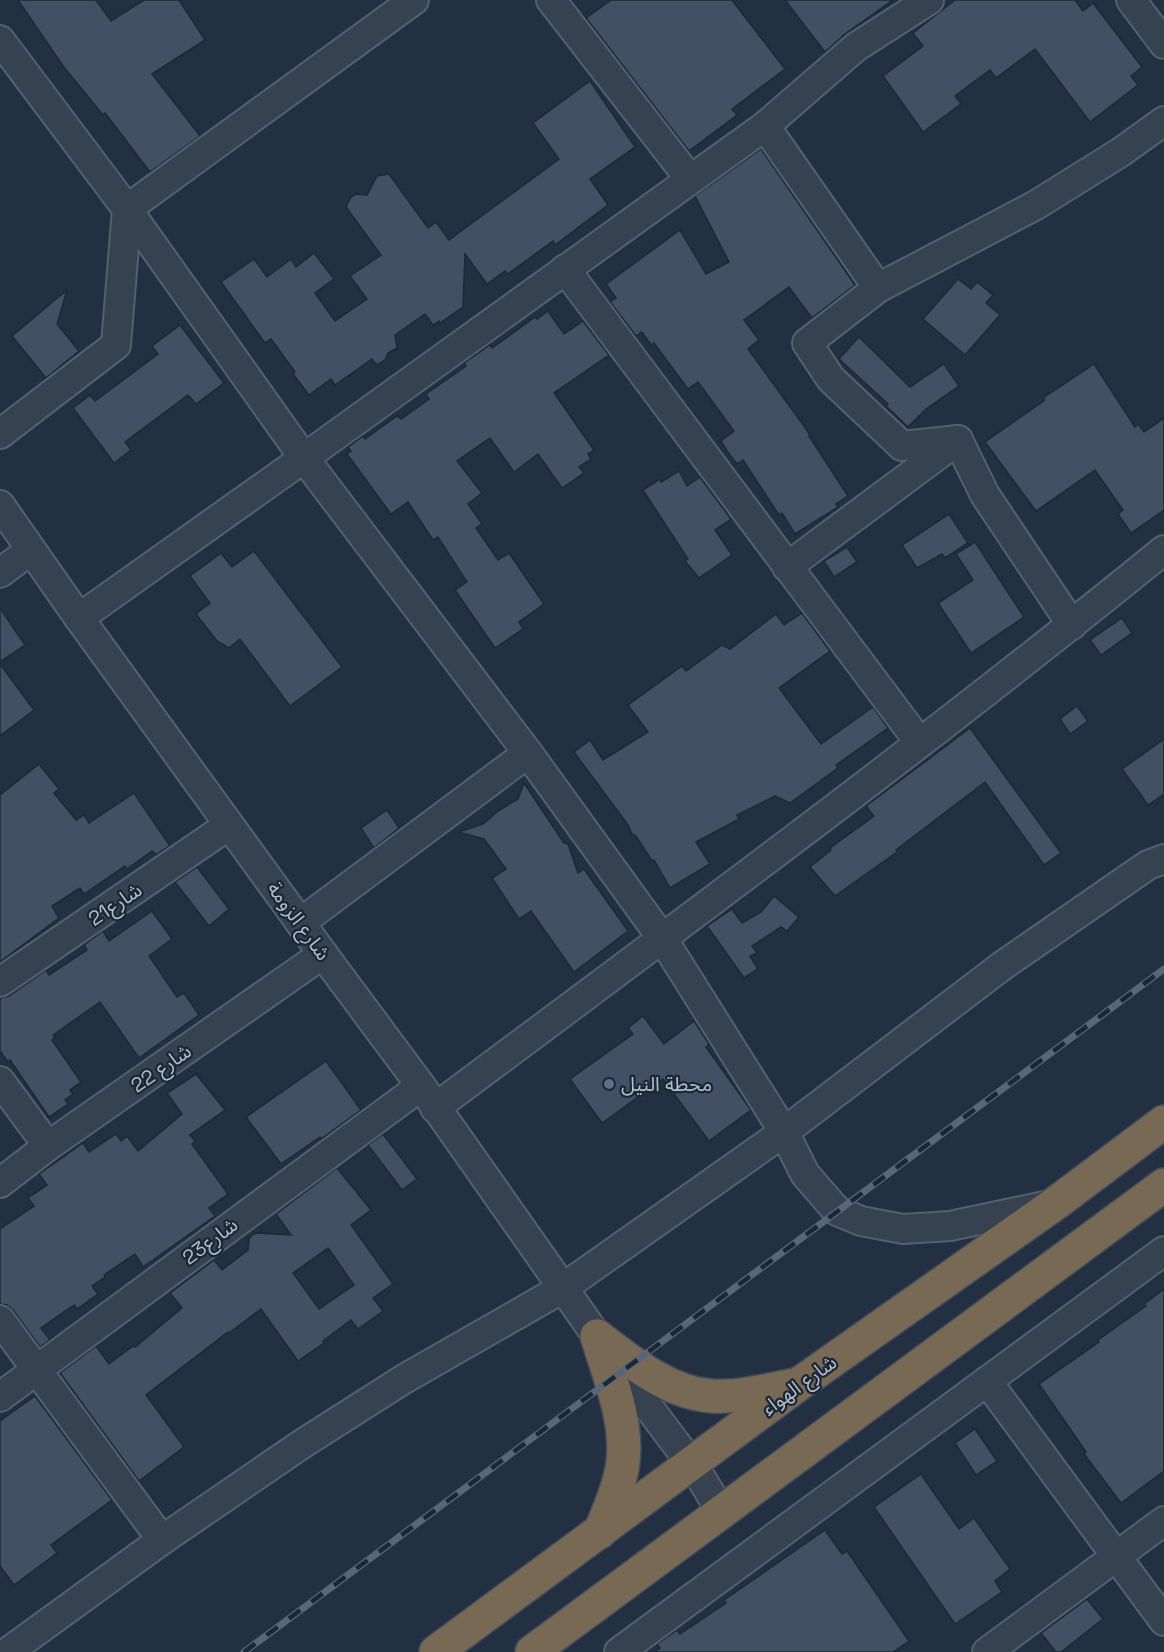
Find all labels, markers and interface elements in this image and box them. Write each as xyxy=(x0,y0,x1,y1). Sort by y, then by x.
street label: شارع الزومة xyxy=(260,876,336,967)
street label: شارع21 xyxy=(83,877,148,933)
street label: شارع 22 xyxy=(126,1038,198,1100)
place label: محطة النيل xyxy=(621,1071,712,1097)
marker: محطة النيل xyxy=(602,1077,616,1091)
street label: شارع23 xyxy=(177,1212,244,1272)
street label: شارع الهواء xyxy=(756,1349,843,1423)

